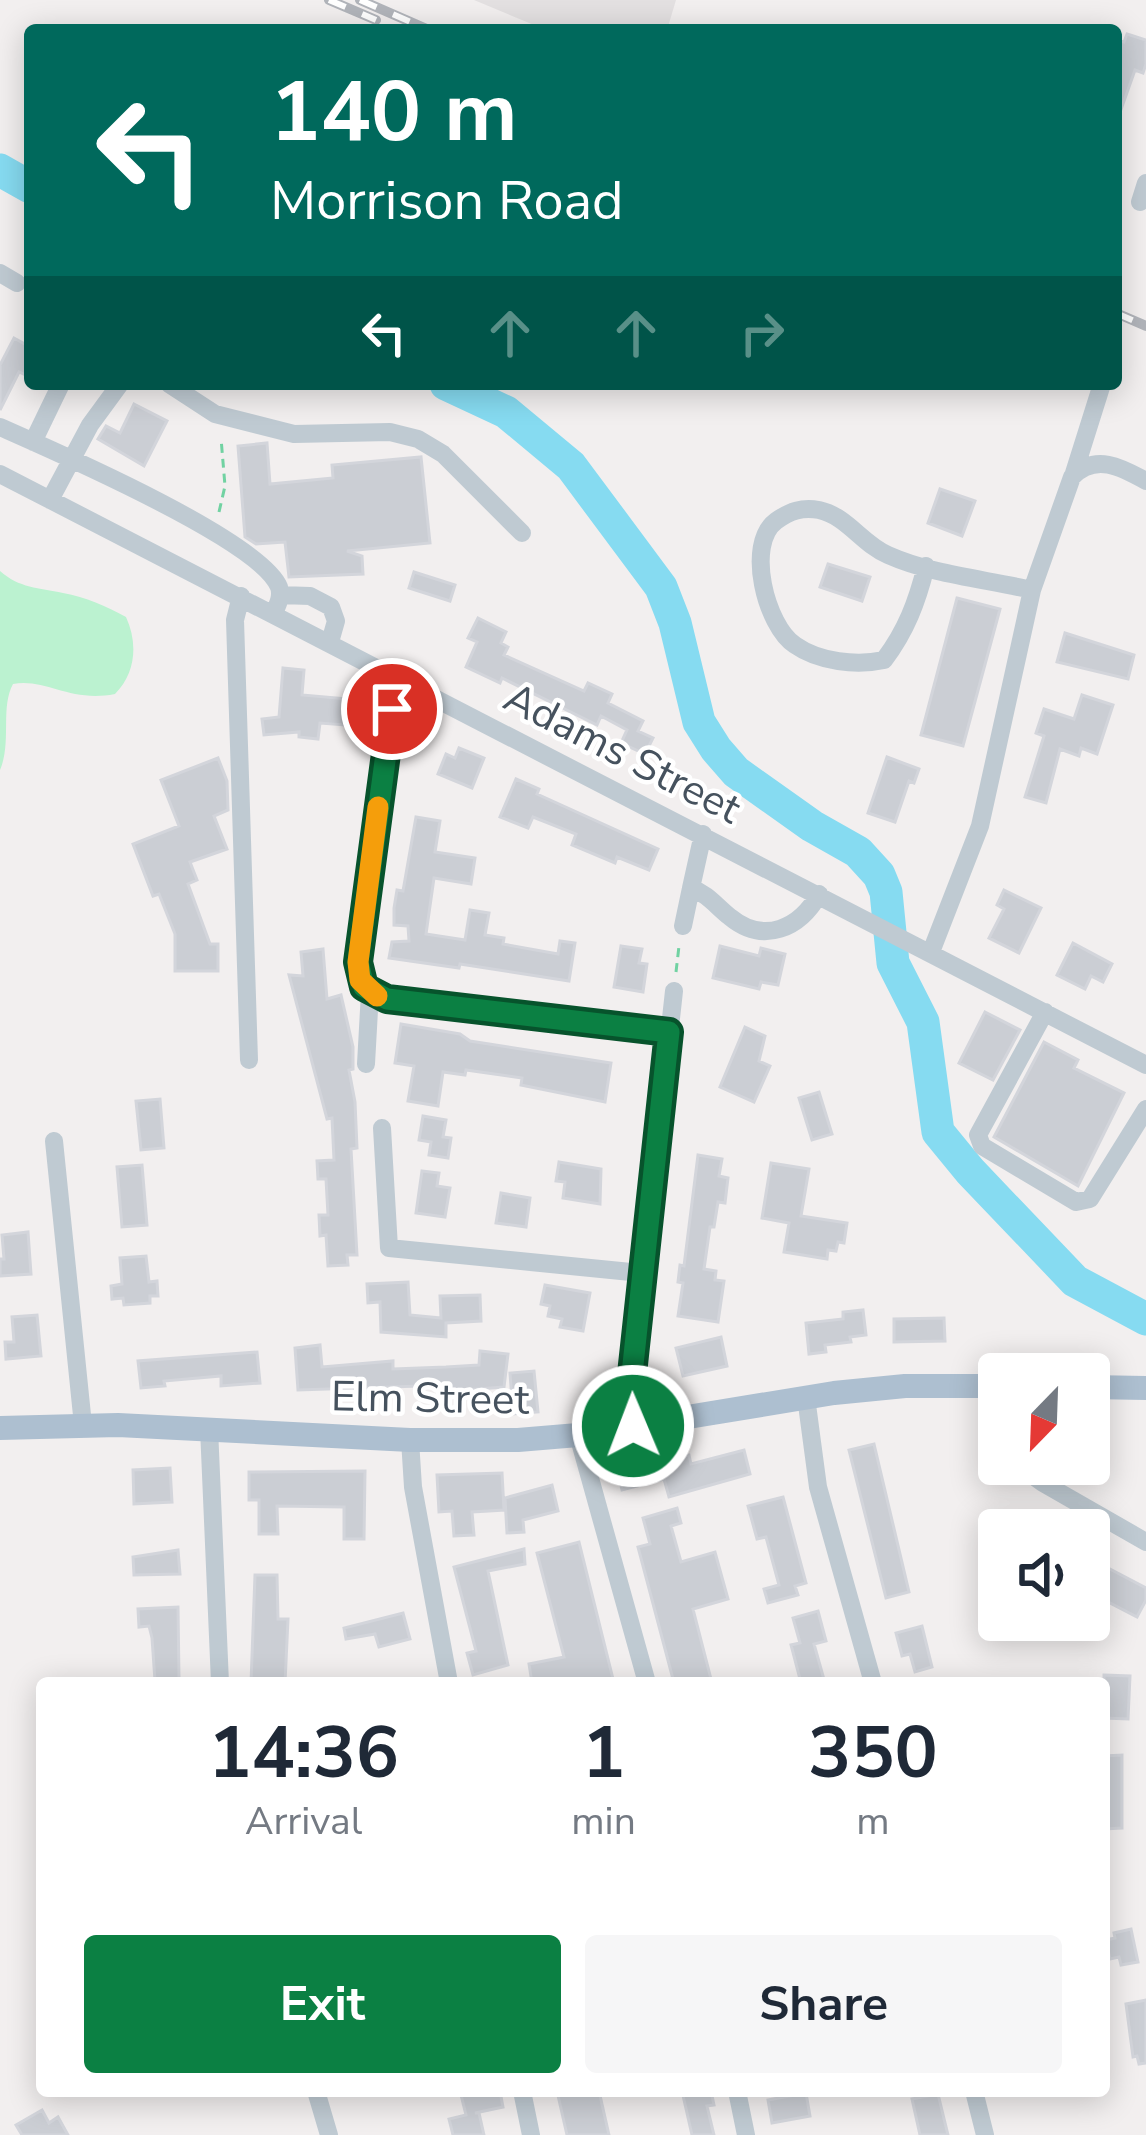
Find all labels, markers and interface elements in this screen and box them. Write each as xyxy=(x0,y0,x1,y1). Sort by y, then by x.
text: 140 m xyxy=(270,55,518,170)
icon: left xyxy=(72,72,228,228)
text: Morrison Road xyxy=(270,164,624,238)
icon: left xyxy=(351,300,417,366)
icon: ahead xyxy=(477,300,543,366)
icon: ahead xyxy=(603,300,669,366)
icon: right xyxy=(729,300,795,366)
pin xyxy=(341,658,443,760)
street label: Adams Street xyxy=(494,669,751,838)
icon: arrive xyxy=(359,676,425,742)
north arrow xyxy=(978,1353,1110,1485)
map controls xyxy=(978,1353,1110,1641)
position arrow xyxy=(570,1363,696,1489)
street label: Elm Street xyxy=(330,1368,530,1429)
button: sound xyxy=(978,1509,1110,1641)
text: 14:36 xyxy=(208,1704,399,1802)
text: 1 xyxy=(582,1704,625,1802)
text: 350 xyxy=(808,1704,938,1802)
text: Arrival xyxy=(245,1795,362,1848)
text: min xyxy=(571,1795,636,1848)
text: m xyxy=(856,1795,890,1848)
button: Exit xyxy=(84,1935,561,2073)
button: Share xyxy=(585,1935,1062,2073)

